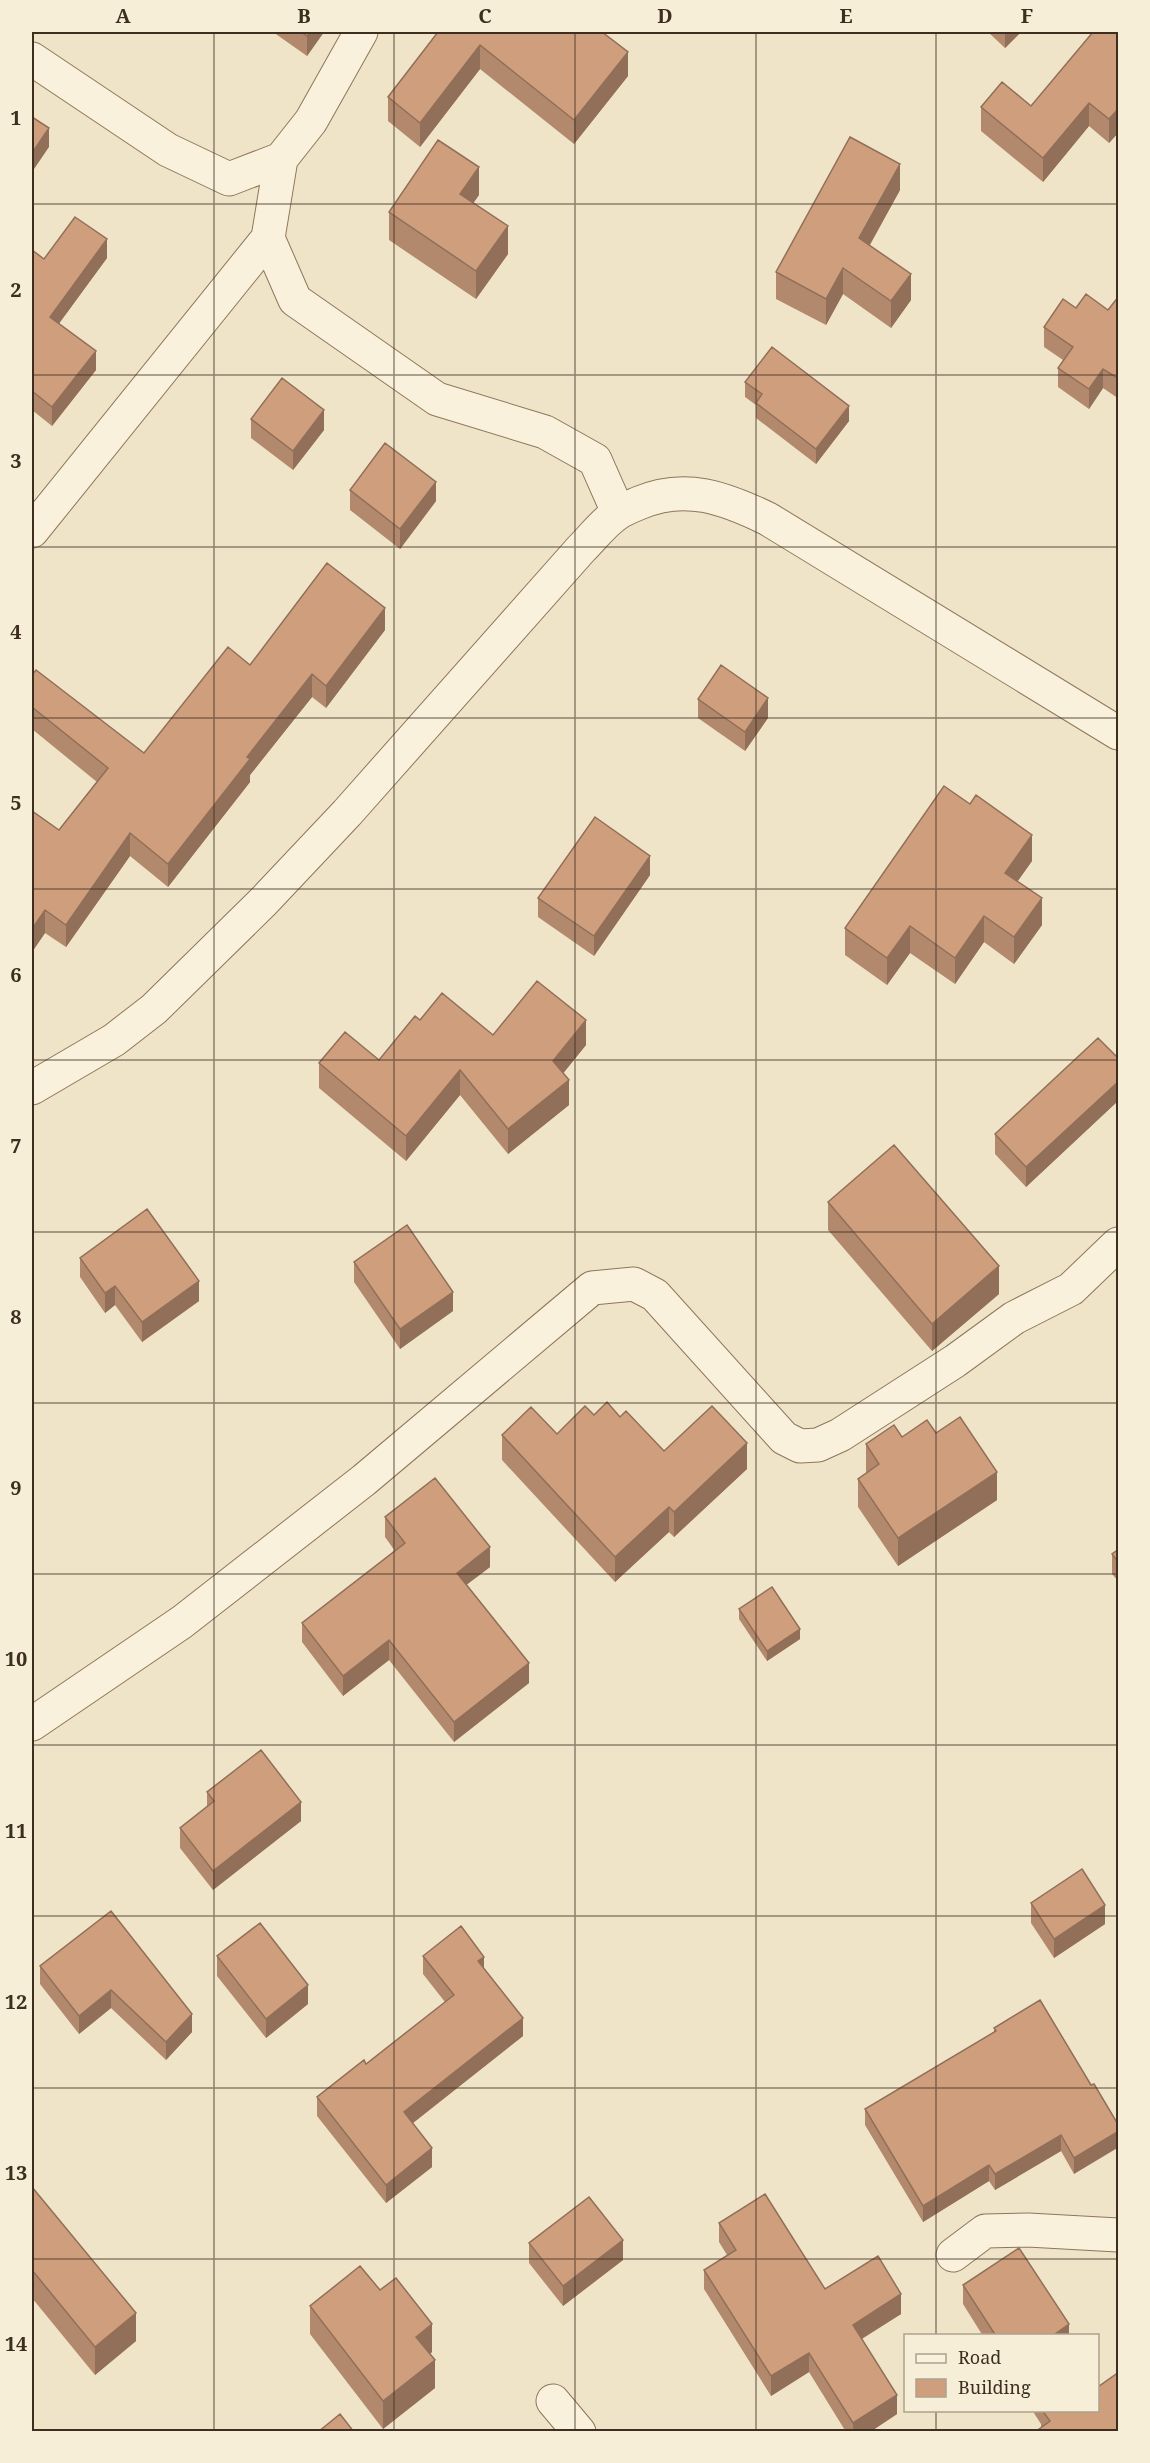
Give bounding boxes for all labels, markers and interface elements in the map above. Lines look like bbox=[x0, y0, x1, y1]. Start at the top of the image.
text: A bbox=[115, 2, 131, 29]
text: B bbox=[297, 2, 311, 29]
text: C bbox=[478, 2, 492, 29]
text: D bbox=[657, 2, 673, 29]
text: E bbox=[839, 2, 853, 29]
text: F bbox=[1021, 2, 1033, 29]
text: 1 bbox=[10, 104, 22, 131]
text: 2 bbox=[10, 276, 22, 303]
text: 3 bbox=[10, 447, 22, 474]
text: 4 bbox=[10, 618, 22, 645]
text: 5 bbox=[10, 789, 22, 816]
text: 6 bbox=[10, 961, 22, 988]
text: 7 bbox=[10, 1132, 22, 1159]
text: 8 bbox=[10, 1303, 22, 1330]
text: 9 bbox=[10, 1474, 22, 1501]
text: 10 bbox=[5, 1645, 27, 1672]
text: 11 bbox=[5, 1817, 27, 1844]
text: 12 bbox=[5, 1988, 27, 2015]
text: 13 bbox=[5, 2159, 27, 2186]
text: 14 bbox=[5, 2330, 27, 2357]
legend bbox=[904, 2334, 1099, 2412]
text: Road bbox=[958, 2345, 1001, 2369]
text: Building bbox=[958, 2375, 1031, 2399]

